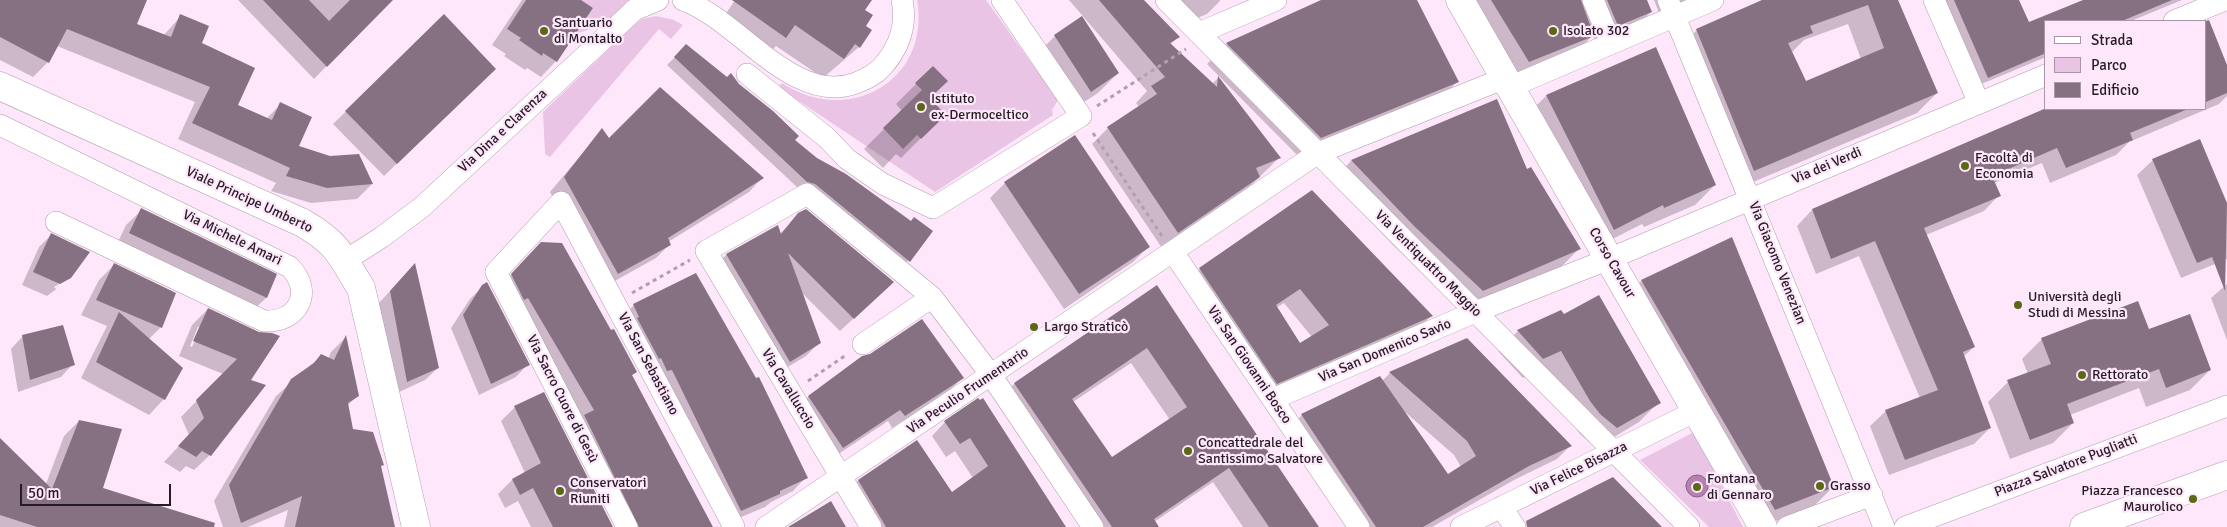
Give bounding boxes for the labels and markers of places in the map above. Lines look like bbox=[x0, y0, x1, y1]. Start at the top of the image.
place label: Santuario di Montalto bbox=[554, 15, 622, 48]
place label: Isolato 302 bbox=[1563, 23, 1629, 39]
marker: Santuario di Montalto bbox=[538, 25, 550, 37]
marker: Isolato 302 bbox=[1547, 25, 1559, 37]
place label: Istituto ex-Dermoceltico bbox=[931, 91, 1029, 124]
marker: Istituto ex-Dermoceltico bbox=[915, 101, 927, 113]
place label: Facoltà di Economia bbox=[1975, 150, 2034, 182]
marker: Facoltà di Economia bbox=[1959, 160, 1971, 172]
place label: Università degli Studi di Messina bbox=[2028, 289, 2126, 322]
marker: Università degli Studi di Messina bbox=[2012, 299, 2024, 311]
place label: Largo Straticò bbox=[1044, 319, 1128, 335]
marker: Largo Straticò bbox=[1028, 321, 1040, 333]
place label: Rettorato bbox=[2092, 367, 2148, 383]
marker: Rettorato bbox=[2076, 369, 2088, 381]
place label: Concattedrale del Santissimo Salvatore bbox=[1198, 435, 1323, 468]
marker: Concattedrale del Santissimo Salvatore bbox=[1182, 445, 1194, 457]
place label: Fontana di Gennaro bbox=[1707, 471, 1772, 504]
place label: Conservatori Riuniti bbox=[570, 475, 646, 508]
place label: Grasso bbox=[1830, 478, 1871, 494]
marker: Grasso bbox=[1814, 480, 1826, 492]
marker: Fontana di Gennaro bbox=[1691, 481, 1703, 493]
place label: Piazza Francesco Maurolico bbox=[2081, 483, 2183, 516]
marker: Conservatori Riuniti bbox=[554, 485, 566, 497]
marker: Piazza Francesco Maurolico bbox=[2187, 493, 2199, 505]

